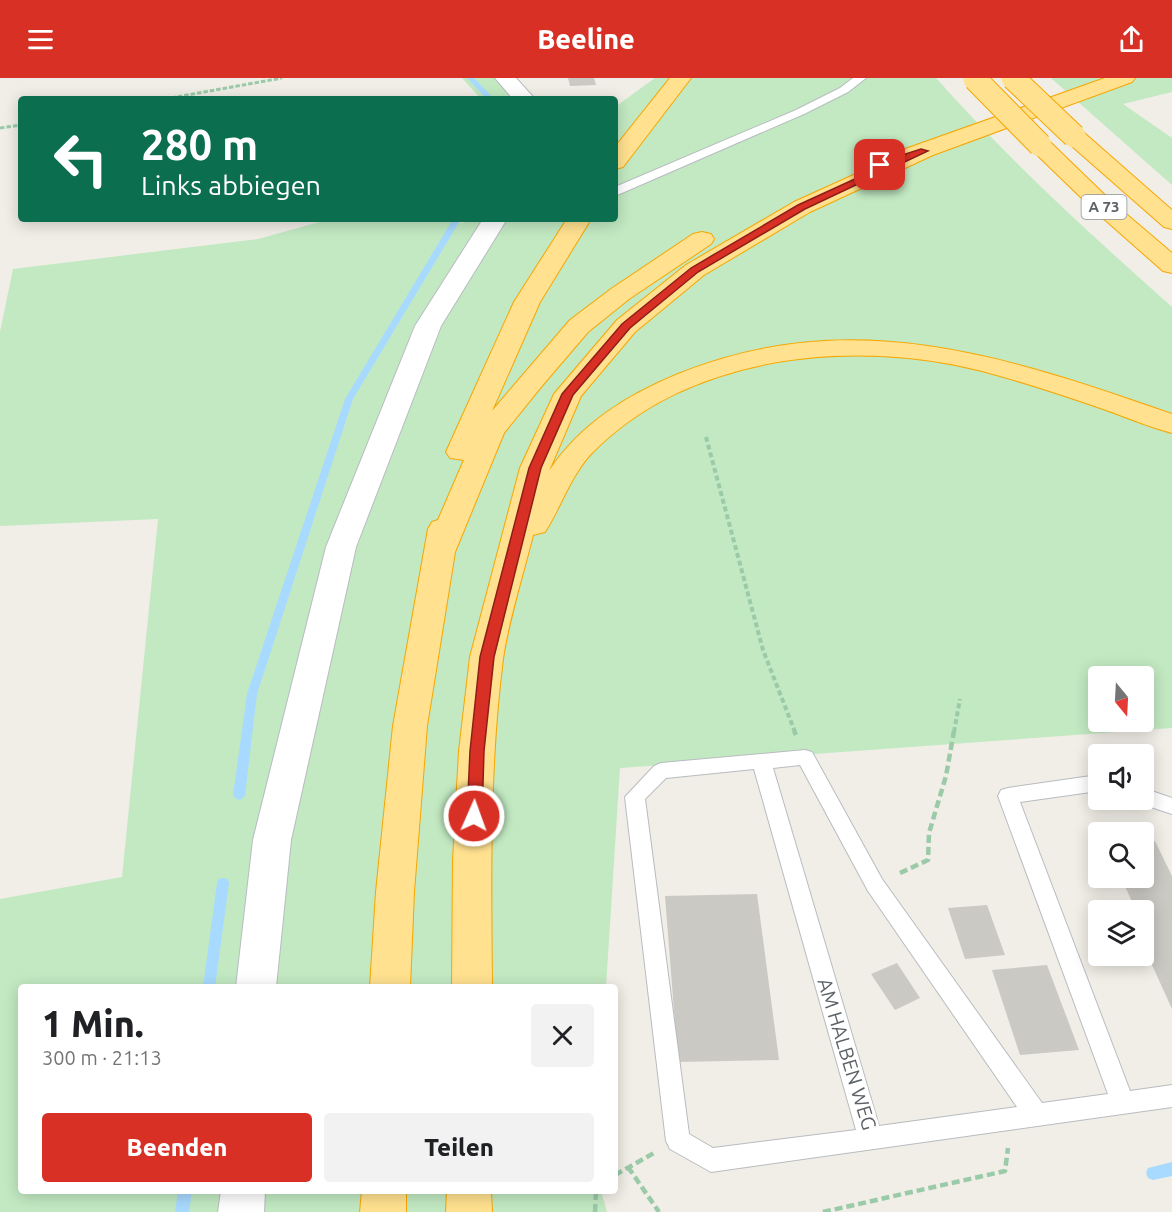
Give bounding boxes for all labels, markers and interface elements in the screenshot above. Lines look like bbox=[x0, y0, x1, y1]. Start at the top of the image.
icon: menu bbox=[24, 23, 57, 56]
icon: share bbox=[1115, 23, 1148, 56]
text: Beeline bbox=[537, 24, 635, 54]
icon: left bbox=[42, 120, 120, 198]
text: 280 m bbox=[141, 121, 258, 168]
pin bbox=[854, 139, 905, 190]
icon: arrive bbox=[863, 148, 896, 181]
text: Links abbiegen bbox=[141, 170, 321, 200]
road number: A 73 bbox=[1082, 195, 1126, 219]
north arrow bbox=[1088, 666, 1154, 732]
map controls bbox=[1088, 666, 1154, 966]
button: sound bbox=[1088, 744, 1154, 810]
position arrow bbox=[442, 784, 506, 848]
button: search bbox=[1088, 822, 1154, 888]
button: layers bbox=[1088, 900, 1154, 966]
street label: AM HALBEN WEG bbox=[813, 975, 882, 1133]
text: 1 Min. bbox=[42, 1003, 144, 1044]
button: close bbox=[531, 1004, 594, 1067]
text: 300 m · 21:13 bbox=[42, 1046, 162, 1069]
button: Beenden bbox=[42, 1113, 312, 1182]
button: Teilen bbox=[324, 1113, 594, 1182]

